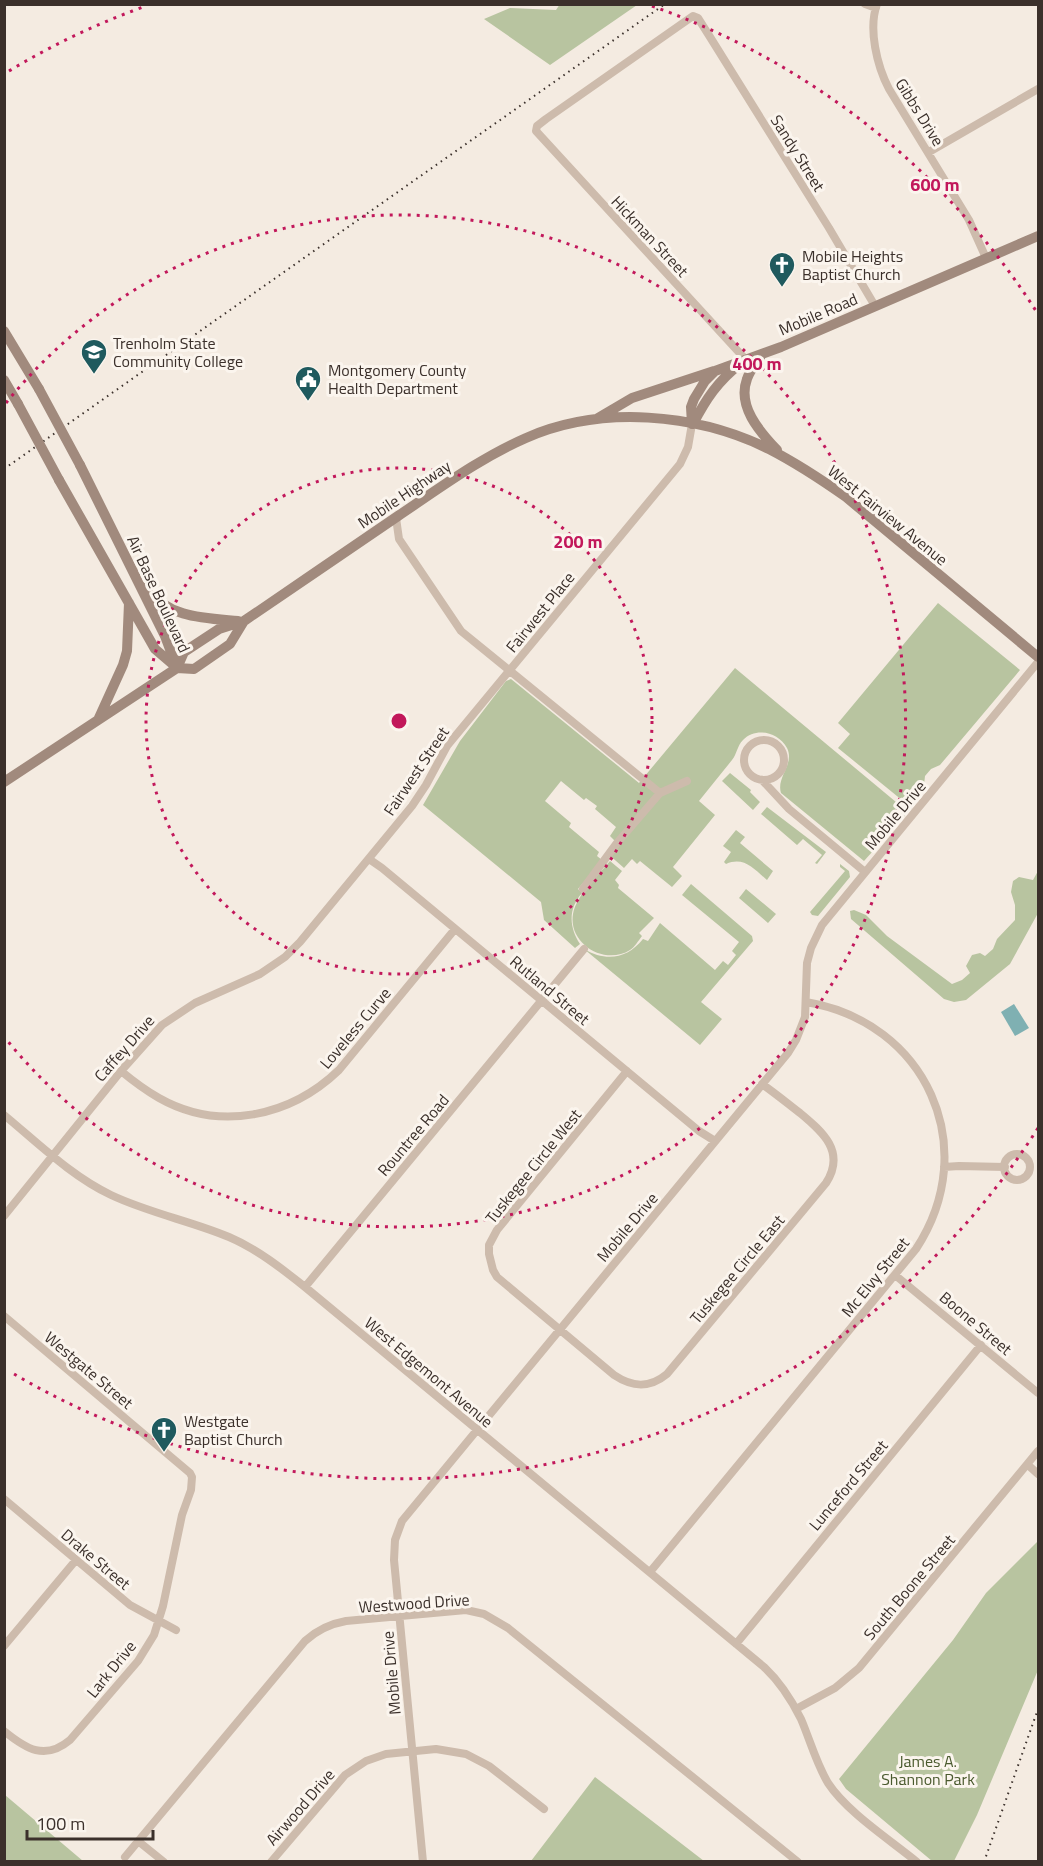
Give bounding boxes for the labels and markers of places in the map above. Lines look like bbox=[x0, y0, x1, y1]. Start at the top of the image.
place label: Mobile Heights Baptist Church bbox=[802, 244, 903, 286]
church icon: Mobile Heights Baptist Church bbox=[767, 250, 797, 288]
place label: Trenholm State Community College bbox=[113, 331, 243, 373]
school or university icon: Trenholm State Community College bbox=[79, 337, 109, 375]
place label: Montgomery County Health Department bbox=[328, 358, 467, 400]
public building icon: Montgomery County Health Department bbox=[293, 364, 323, 402]
centre of rings bbox=[389, 711, 409, 731]
place label: Westgate Baptist Church bbox=[184, 1409, 283, 1451]
church icon: Westgate Baptist Church bbox=[149, 1415, 179, 1453]

